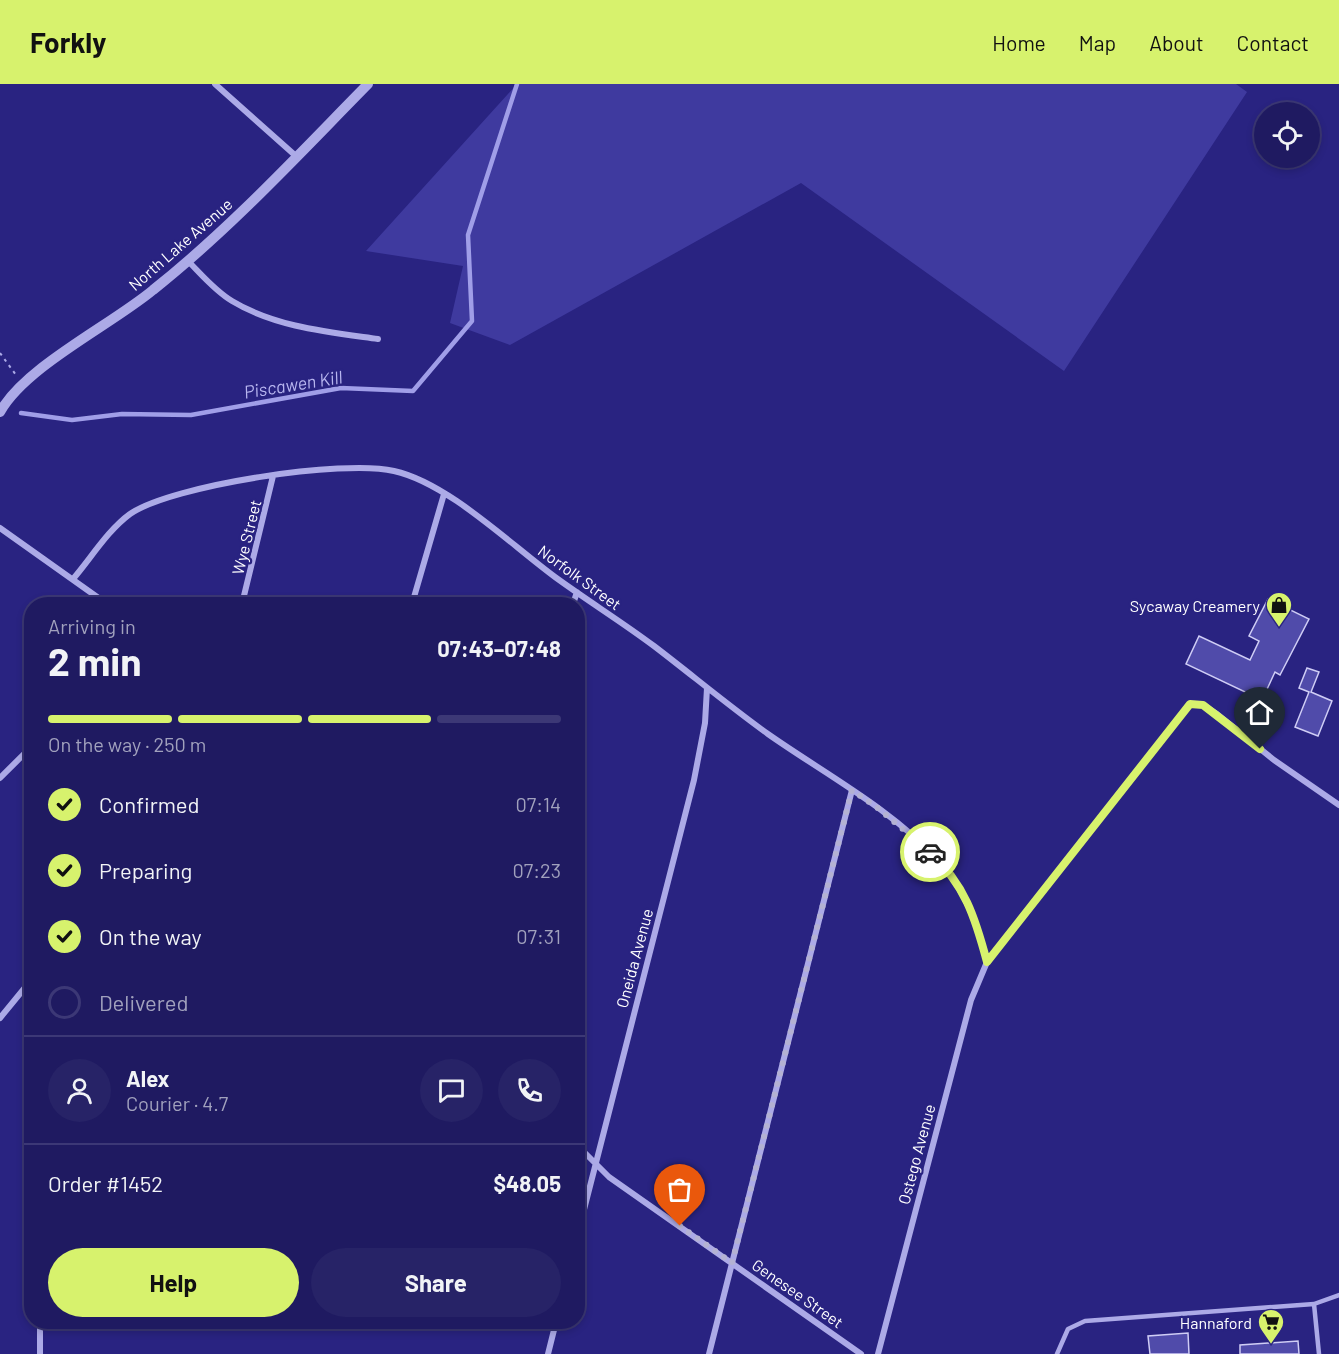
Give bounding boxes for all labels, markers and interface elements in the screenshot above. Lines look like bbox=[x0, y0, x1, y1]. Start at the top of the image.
text: Forkly bbox=[30, 25, 106, 59]
text: Home bbox=[992, 30, 1046, 55]
text: Map bbox=[1079, 30, 1116, 55]
text: About bbox=[1149, 30, 1204, 55]
text: Contact bbox=[1237, 30, 1309, 55]
map controls bbox=[1254, 102, 1320, 168]
button: locate bbox=[1254, 102, 1320, 168]
street label: North Lake Avenue bbox=[124, 194, 236, 294]
water label: Piscawen Kill bbox=[242, 365, 344, 403]
street label: Wye Street bbox=[228, 498, 264, 576]
street label: Norfolk Street bbox=[535, 541, 625, 613]
shop icon: Sycaway Creamery bbox=[1264, 590, 1294, 628]
place label: Sycaway Creamery bbox=[1130, 596, 1261, 615]
text: Arriving in bbox=[48, 614, 136, 638]
text: 07:43–07:48 bbox=[437, 635, 561, 661]
text: 2 min bbox=[48, 637, 141, 684]
pin bbox=[1234, 687, 1285, 749]
icon: home bbox=[1243, 696, 1276, 729]
text: On the way · 250 m bbox=[48, 732, 206, 756]
icon: check bbox=[48, 788, 81, 821]
text: Confirmed bbox=[99, 791, 199, 817]
text: 07:14 bbox=[515, 792, 561, 816]
courier bbox=[900, 822, 960, 882]
icon: car bbox=[914, 836, 947, 869]
icon: check bbox=[48, 854, 81, 887]
text: Preparing bbox=[99, 857, 192, 883]
text: 07:23 bbox=[513, 858, 561, 882]
street label: Oneida Avenue bbox=[612, 906, 656, 1010]
icon: check bbox=[48, 920, 81, 953]
text: On the way bbox=[99, 923, 202, 949]
text: 07:31 bbox=[516, 924, 561, 948]
text: Delivered bbox=[99, 989, 188, 1015]
button: person bbox=[48, 1059, 111, 1122]
button: chat bbox=[420, 1059, 483, 1122]
button: phone bbox=[498, 1059, 561, 1122]
text: Alex bbox=[126, 1065, 169, 1091]
text: Courier · 4.7 bbox=[126, 1091, 228, 1115]
street label: Ostego Avenue bbox=[893, 1102, 939, 1206]
pin bbox=[654, 1164, 705, 1226]
text: Order #1452 bbox=[48, 1170, 163, 1196]
text: $48.05 bbox=[493, 1170, 561, 1196]
icon: bag bbox=[663, 1173, 696, 1206]
button: Help bbox=[48, 1248, 299, 1317]
button: Share bbox=[311, 1248, 561, 1317]
street label: Genesee Street bbox=[749, 1255, 847, 1331]
supermarket icon: Hannaford bbox=[1256, 1307, 1286, 1345]
place label: Hannaford bbox=[1180, 1313, 1252, 1332]

